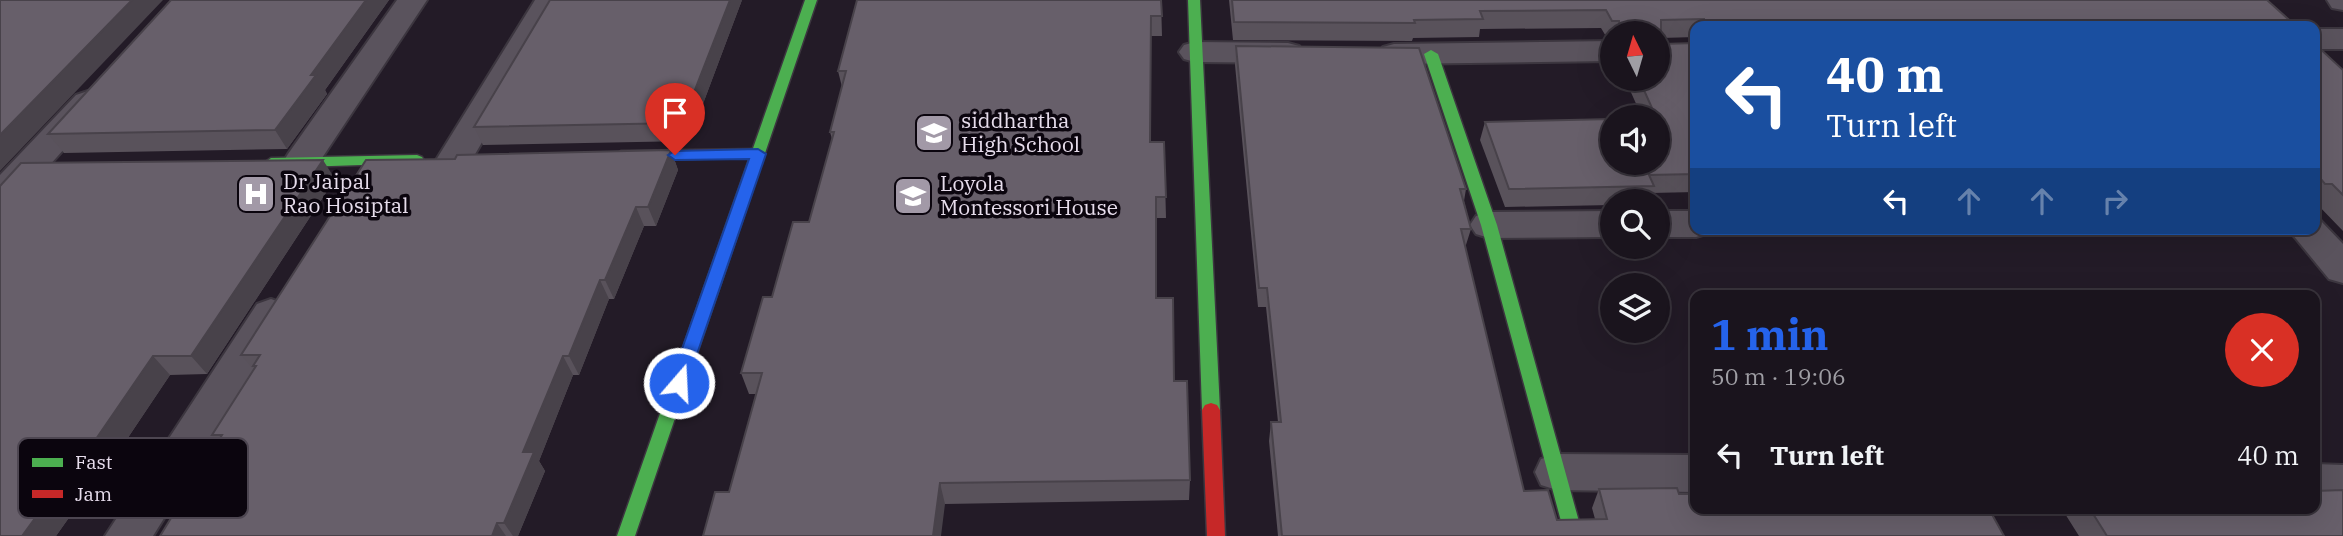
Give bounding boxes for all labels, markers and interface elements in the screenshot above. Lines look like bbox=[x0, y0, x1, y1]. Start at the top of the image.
north arrow bbox=[1600, 21, 1670, 91]
map controls bbox=[1600, 21, 1670, 343]
text: 40 m bbox=[1826, 42, 1944, 105]
icon: left bbox=[1711, 49, 1802, 140]
pin bbox=[645, 83, 705, 155]
icon: arrive bbox=[656, 94, 694, 132]
text: Turn left bbox=[1826, 104, 1957, 146]
button: sound bbox=[1600, 105, 1670, 175]
place label: siddhartha High School bbox=[961, 106, 1080, 158]
school or university icon: siddhartha High School bbox=[913, 112, 955, 154]
place label: Dr Jaipal Rao Hosiptal bbox=[283, 167, 409, 219]
place label: Loyola Montessori House bbox=[940, 169, 1118, 221]
hospital icon: Dr Jaipal Rao Hosiptal bbox=[235, 173, 277, 215]
school or university icon: Loyola Montessori House bbox=[892, 175, 934, 217]
icon: left bbox=[1877, 182, 1915, 220]
icon: ahead bbox=[1950, 182, 1988, 220]
icon: ahead bbox=[2023, 182, 2061, 220]
icon: right bbox=[2096, 182, 2134, 220]
button: search bbox=[1600, 189, 1670, 259]
button: layers bbox=[1600, 273, 1670, 343]
text: 1 min bbox=[1711, 307, 1829, 362]
button: close bbox=[2225, 313, 2299, 387]
position arrow bbox=[642, 346, 716, 420]
text: 50 m · 19:06 bbox=[1711, 361, 1846, 391]
icon: left bbox=[1711, 436, 1749, 474]
legend bbox=[18, 438, 248, 518]
text: Turn left bbox=[1770, 438, 1884, 472]
text: 40 m bbox=[2237, 438, 2299, 472]
text: Fast bbox=[75, 450, 113, 474]
text: Jam bbox=[75, 482, 112, 506]

